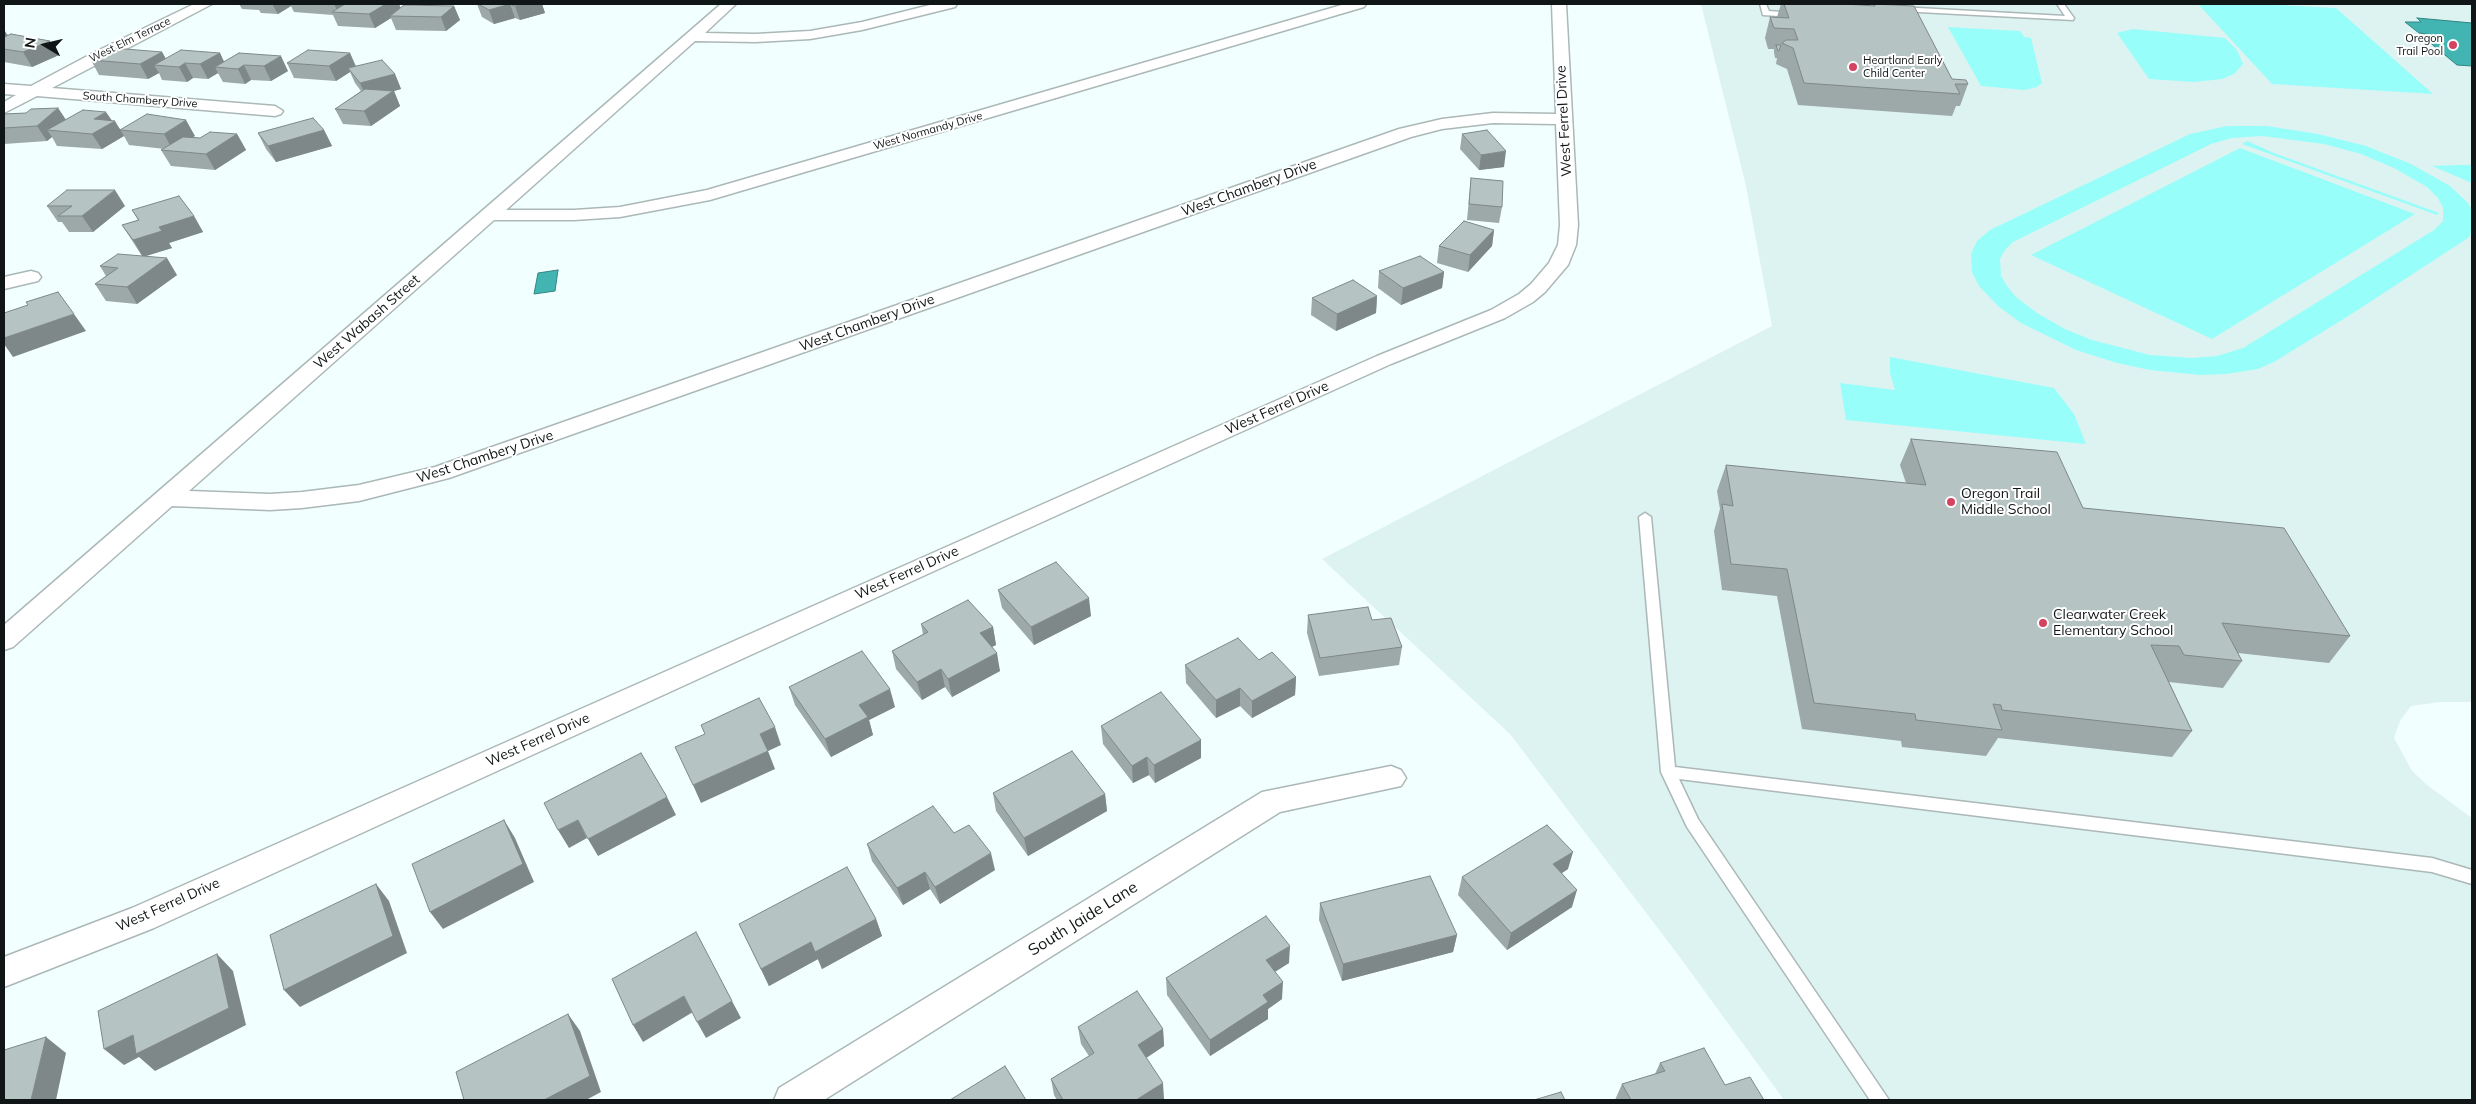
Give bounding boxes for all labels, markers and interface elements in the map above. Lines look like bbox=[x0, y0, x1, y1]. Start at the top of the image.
street label: West Elm Terrace bbox=[87, 15, 173, 65]
north arrow bbox=[20, 20, 70, 70]
place label: Oregon Trail Pool bbox=[2396, 32, 2443, 58]
text: N bbox=[20, 36, 40, 49]
marker: Oregon Trail Pool bbox=[2447, 39, 2459, 51]
place label: Heartland Early Child Center bbox=[1863, 54, 1943, 80]
marker: Heartland Early Child Center bbox=[1847, 61, 1859, 73]
street label: West Ferrel Drive bbox=[1553, 65, 1575, 177]
street label: South Chambery Drive bbox=[82, 89, 198, 111]
street label: West Normandy Drive bbox=[872, 109, 984, 153]
street label: West Chambery Drive bbox=[1179, 156, 1319, 220]
street label: West Wabash Street bbox=[310, 271, 424, 373]
street label: West Chambery Drive bbox=[797, 291, 937, 355]
street label: West Ferrel Drive bbox=[1223, 378, 1331, 438]
street label: West Chambery Drive bbox=[415, 427, 555, 487]
place label: Oregon Trail Middle School bbox=[1961, 486, 2051, 518]
marker: Oregon Trail Middle School bbox=[1945, 496, 1957, 508]
street label: West Ferrel Drive bbox=[853, 543, 961, 603]
place label: Clearwater Creek Elementary School bbox=[2053, 607, 2173, 640]
marker: Clearwater Creek Elementary School bbox=[2037, 617, 2049, 629]
street label: West Ferrel Drive bbox=[484, 710, 592, 770]
street label: West Ferrel Drive bbox=[114, 875, 222, 935]
street label: South Jaide Lane bbox=[1025, 878, 1141, 960]

